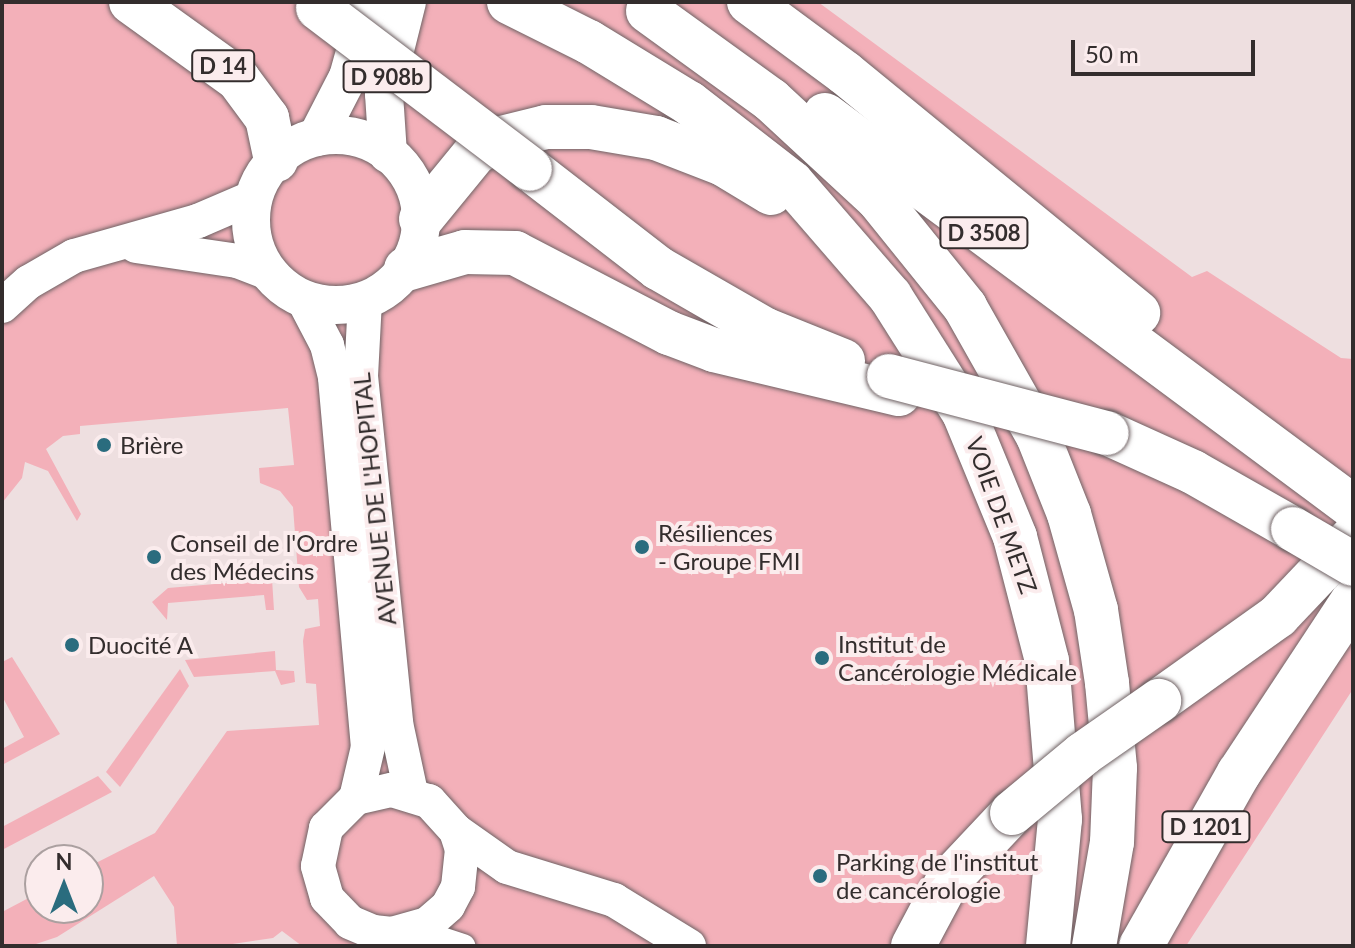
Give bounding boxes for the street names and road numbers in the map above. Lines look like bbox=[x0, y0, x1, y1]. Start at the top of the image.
road number: D 14 bbox=[191, 48, 255, 84]
road number: D 908b bbox=[341, 59, 433, 95]
road number: D 3508 bbox=[938, 215, 1030, 251]
street label: AVENUE DE L'HOPITAL bbox=[346, 371, 402, 627]
street label: VOIE DE METZ bbox=[960, 433, 1044, 597]
road number: D 1201 bbox=[1160, 809, 1252, 845]

